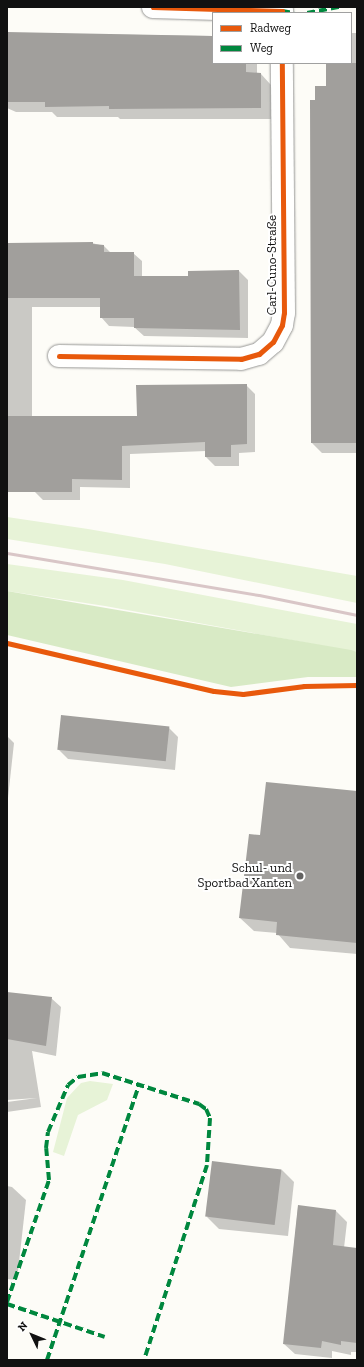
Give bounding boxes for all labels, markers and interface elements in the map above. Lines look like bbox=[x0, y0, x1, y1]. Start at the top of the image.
legend bbox=[212, 12, 352, 64]
text: Radweg bbox=[250, 21, 291, 35]
text: Weg bbox=[250, 41, 273, 55]
street label: Carl-Cuno-Straße bbox=[264, 215, 280, 315]
place label: Schul- und Sportbad Xanten bbox=[197, 861, 292, 892]
marker: Schul- und Sportbad Xanten bbox=[295, 871, 305, 881]
north arrow bbox=[12, 1315, 52, 1355]
text: N bbox=[15, 1319, 30, 1334]

